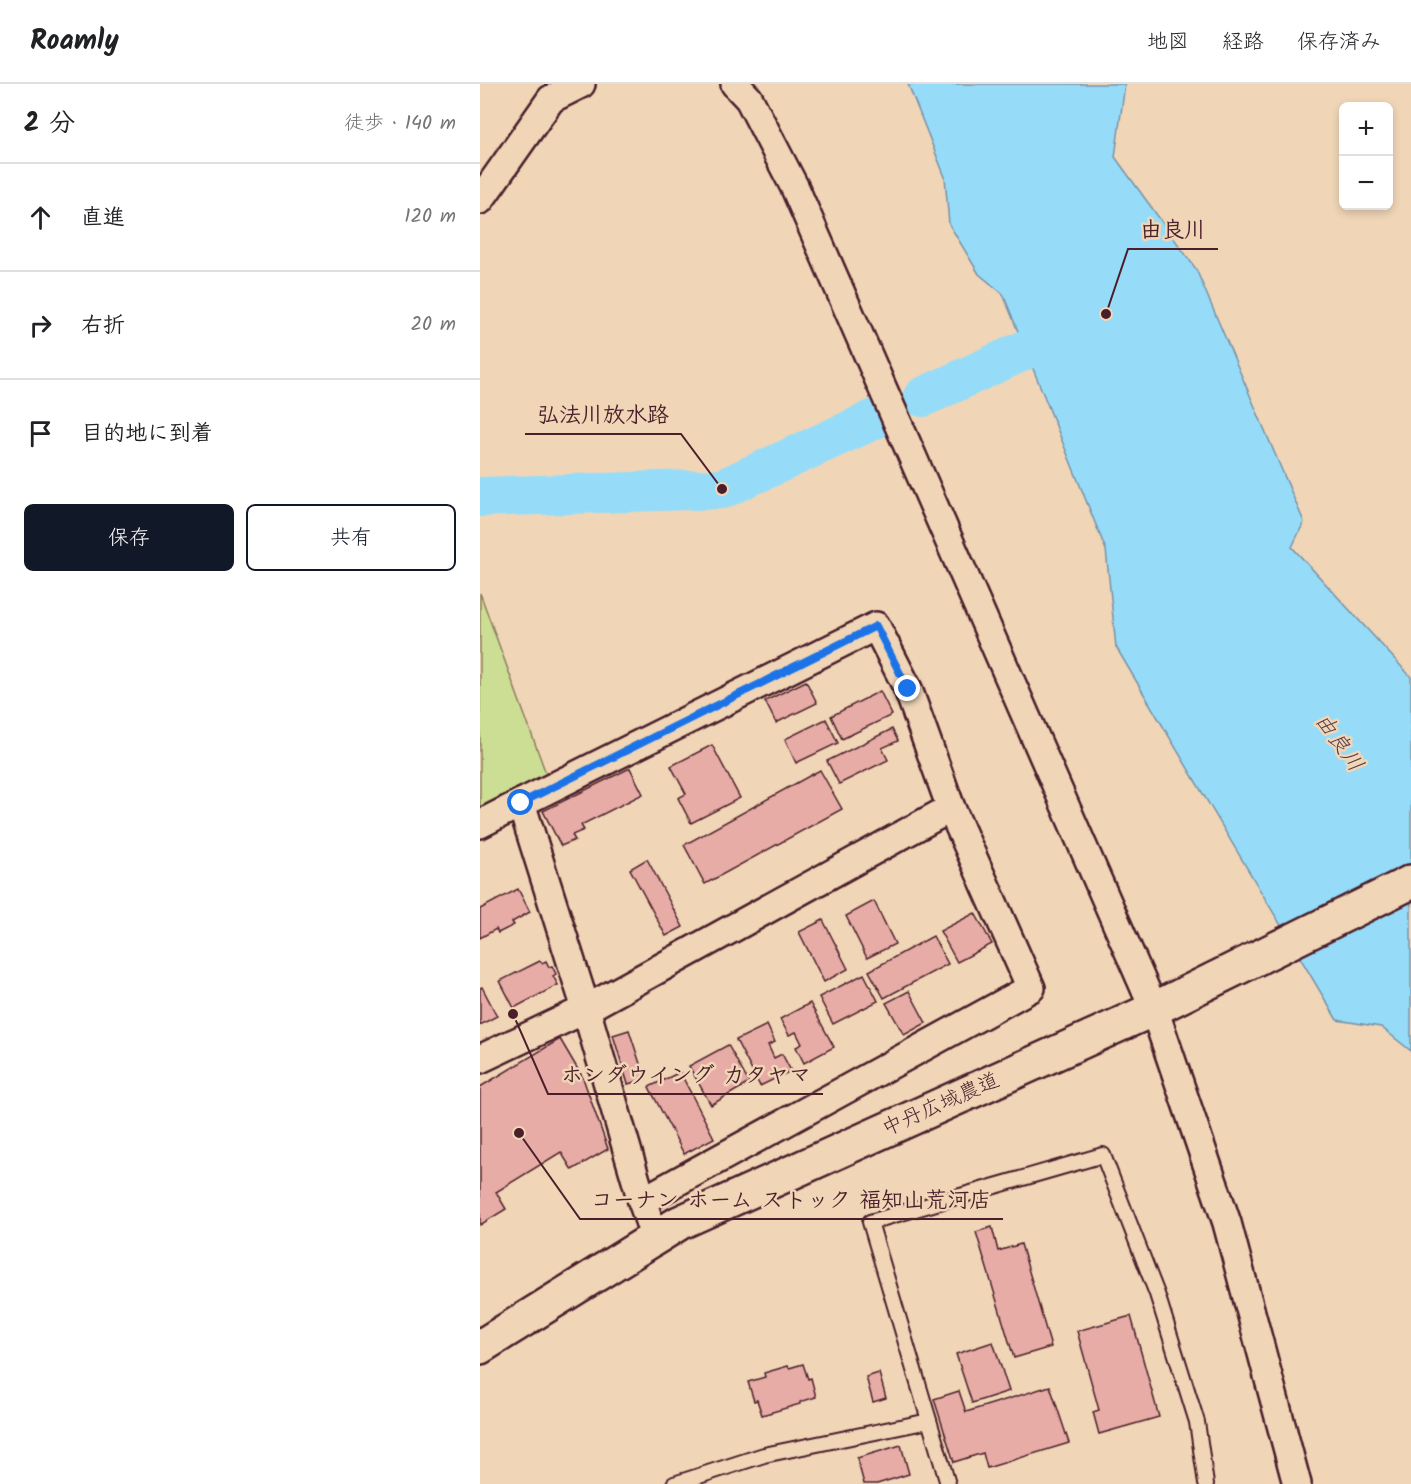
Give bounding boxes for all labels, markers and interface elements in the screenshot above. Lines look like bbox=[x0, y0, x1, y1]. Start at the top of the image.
text: Roamly bbox=[30, 19, 119, 64]
text: 地図 bbox=[1147, 26, 1189, 59]
text: 経路 bbox=[1222, 26, 1264, 59]
text: 保存済み bbox=[1297, 26, 1381, 59]
map controls bbox=[1339, 102, 1393, 210]
button: + bbox=[1339, 102, 1393, 156]
text: 2 分 bbox=[24, 103, 75, 145]
text: 徒歩 · 140 m bbox=[344, 108, 456, 140]
button: − bbox=[1339, 156, 1393, 210]
icon: ahead bbox=[24, 201, 57, 234]
text: 直進 bbox=[81, 201, 125, 236]
text: 120 m bbox=[404, 201, 456, 233]
callout: 由良川 bbox=[1128, 209, 1218, 249]
text: 由良川 bbox=[1140, 214, 1206, 249]
icon: right bbox=[24, 309, 57, 342]
text: 右折 bbox=[81, 309, 125, 344]
text: 20 m bbox=[410, 309, 456, 341]
callout: 弘法川放水路 bbox=[525, 394, 681, 434]
text: 弘法川放水路 bbox=[537, 399, 669, 434]
icon: arrive bbox=[24, 417, 57, 450]
text: 目的地に到着 bbox=[81, 417, 213, 452]
button: 保存 bbox=[24, 504, 234, 571]
button: 共有 bbox=[246, 504, 456, 571]
route end bbox=[894, 675, 920, 701]
water label: 由良川 bbox=[1304, 706, 1372, 780]
route start bbox=[507, 789, 533, 815]
callout: ホンダウイング カタヤマ bbox=[548, 1054, 823, 1094]
text: ホンダウイング カタヤマ bbox=[561, 1059, 811, 1094]
street label: 中丹広域農道 bbox=[877, 1064, 1005, 1146]
callout: コーナン ホーム ストック 福知山荒河店 bbox=[580, 1179, 1003, 1219]
text: コーナン ホーム ストック 福知山荒河店 bbox=[591, 1184, 991, 1219]

